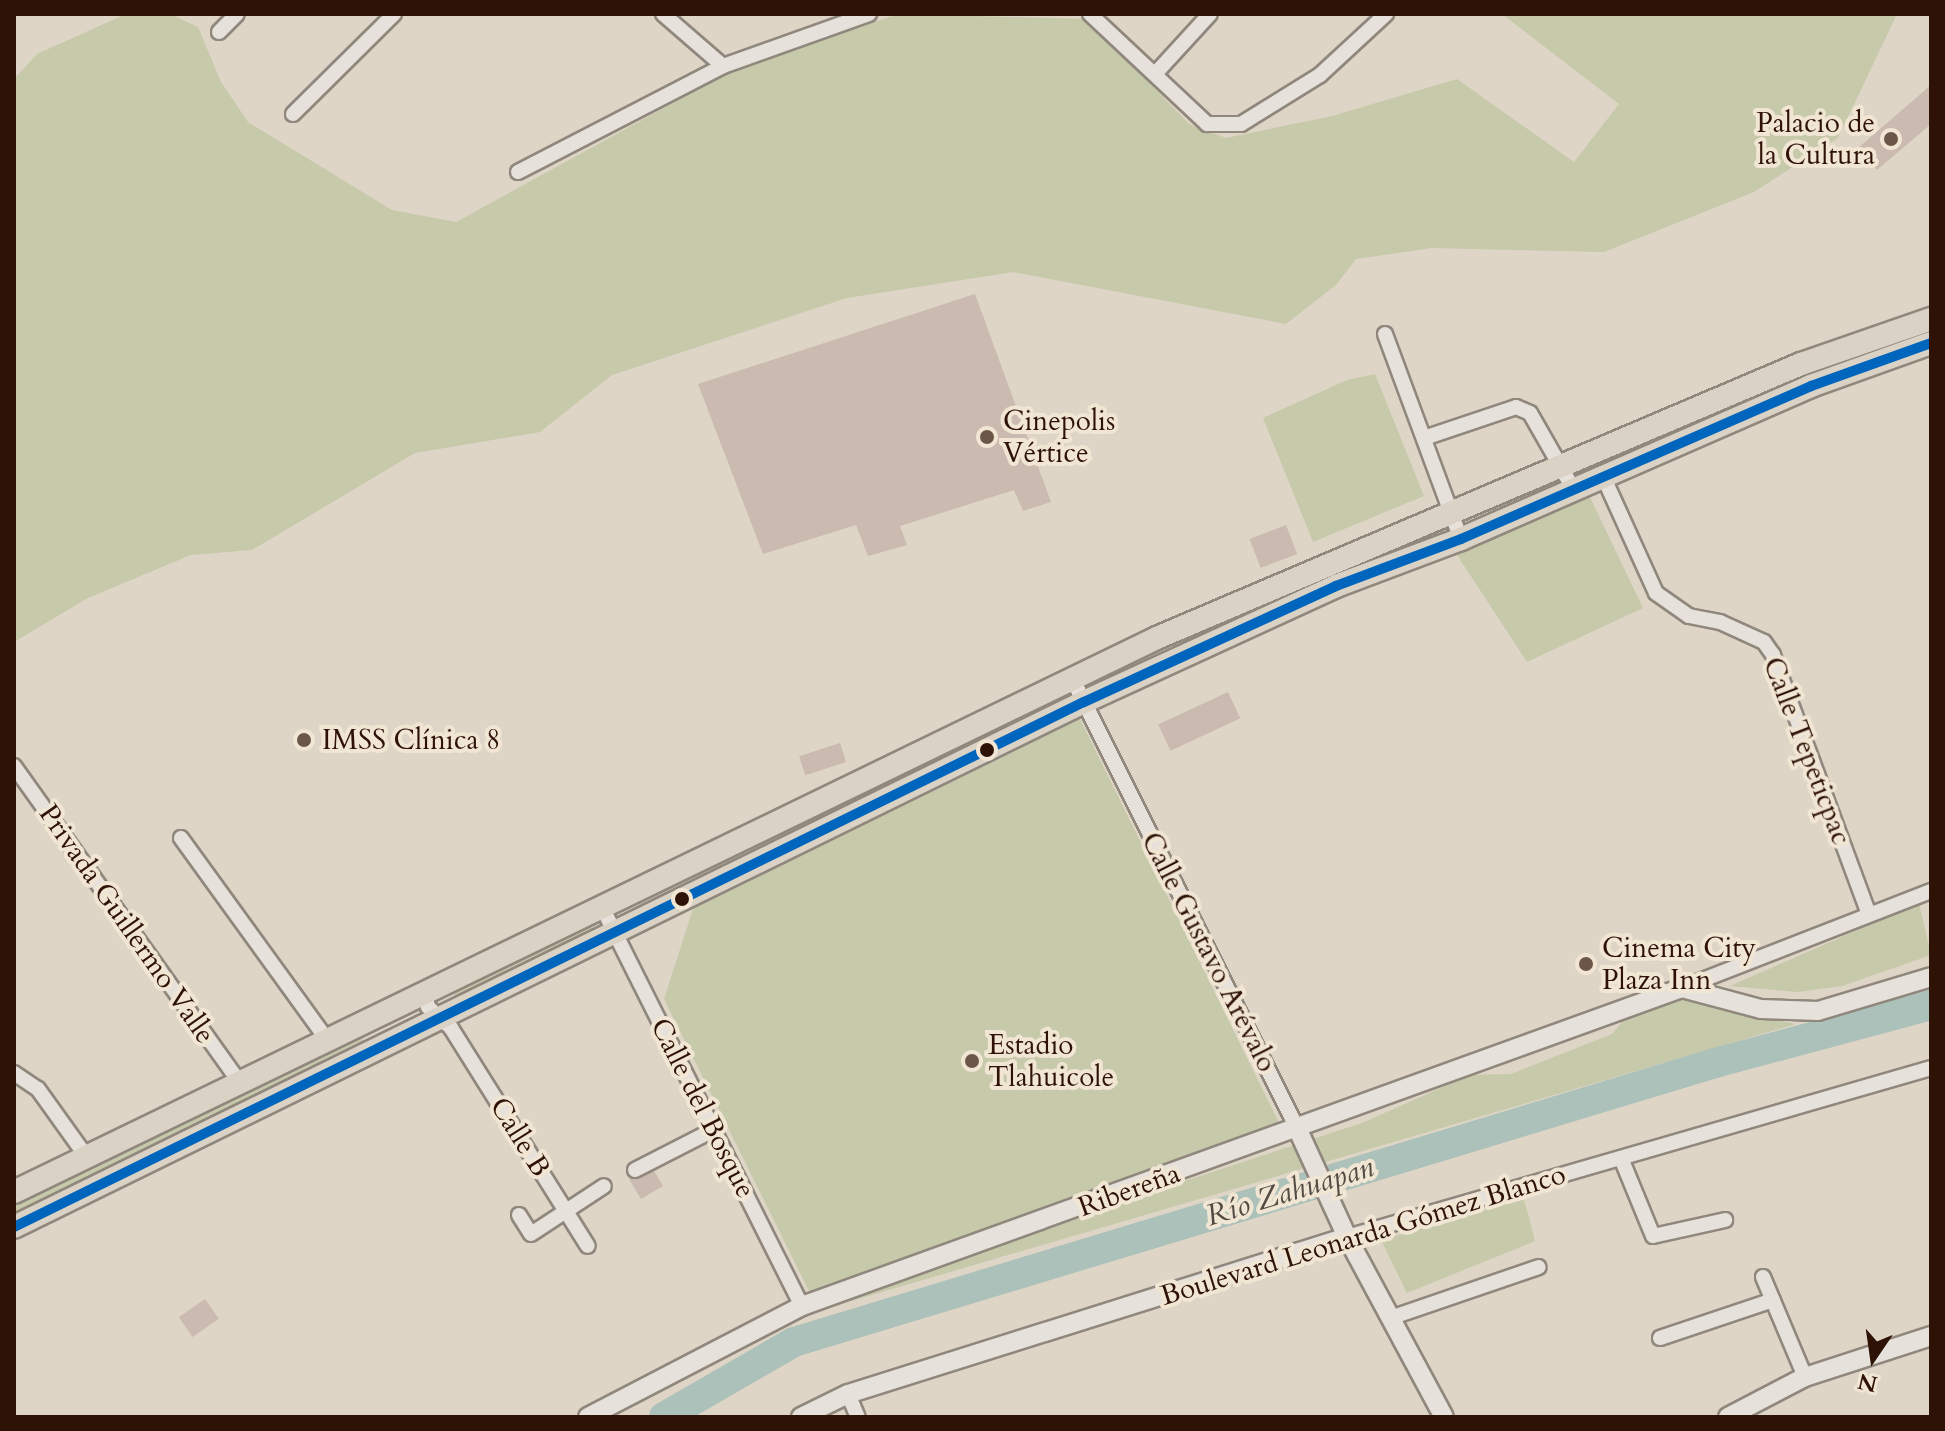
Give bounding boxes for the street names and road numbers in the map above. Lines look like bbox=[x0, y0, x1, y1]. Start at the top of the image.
street label: Calle Tepeticpac bbox=[1756, 652, 1858, 850]
street label: Privada Guillermo Valle bbox=[32, 798, 222, 1050]
street label: Calle Gustavo Arévalo bbox=[1134, 827, 1284, 1077]
street label: Calle del Bosque bbox=[643, 1013, 763, 1203]
street label: Calle B bbox=[483, 1091, 557, 1183]
street label: Ribereña bbox=[1073, 1156, 1185, 1224]
street label: Boulevard Leonarda Gómez Blanco bbox=[1156, 1157, 1570, 1313]

